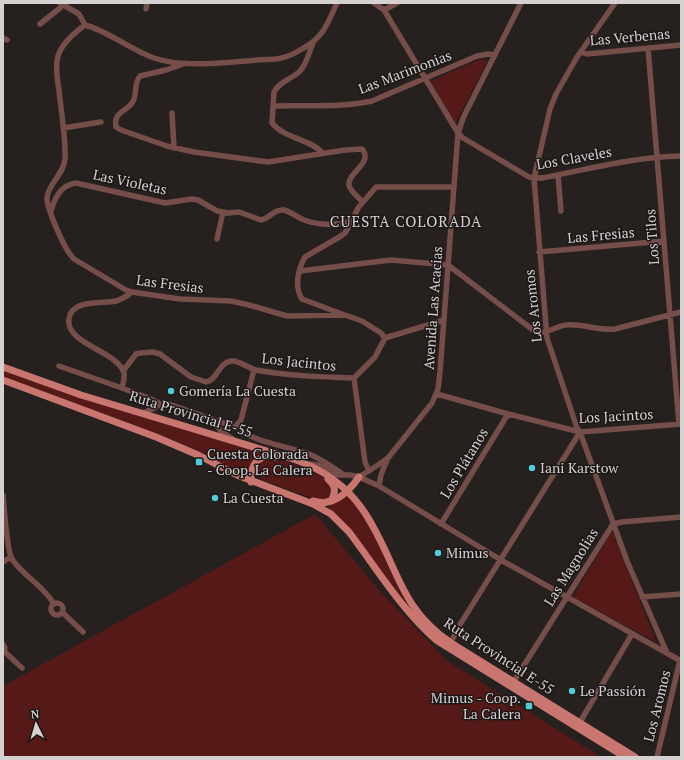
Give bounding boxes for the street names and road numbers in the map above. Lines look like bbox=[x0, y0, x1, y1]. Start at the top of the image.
street label: Las Verbenas bbox=[589, 24, 671, 49]
street label: Las Marimonias bbox=[355, 45, 454, 98]
street label: Los Claveles bbox=[535, 142, 613, 173]
street label: Las Violetas bbox=[91, 164, 169, 199]
street label: Los Tilos bbox=[640, 209, 663, 266]
street label: Las Fresias bbox=[566, 222, 635, 247]
street label: Avenida Las Acacias bbox=[419, 246, 446, 370]
street label: Los Aromos bbox=[519, 269, 546, 343]
street label: Las Fresias bbox=[135, 270, 205, 297]
street label: Los Jacintos bbox=[261, 348, 337, 375]
street label: Ruta Provincial E-55 bbox=[127, 386, 255, 441]
street label: Los Jacintos bbox=[578, 404, 654, 427]
street label: Los Plátanos bbox=[435, 424, 492, 501]
street label: Las Magnolias bbox=[539, 524, 602, 609]
street label: Ruta Provincial E-55 bbox=[440, 613, 558, 698]
street label: Los Aromos bbox=[638, 668, 675, 744]

